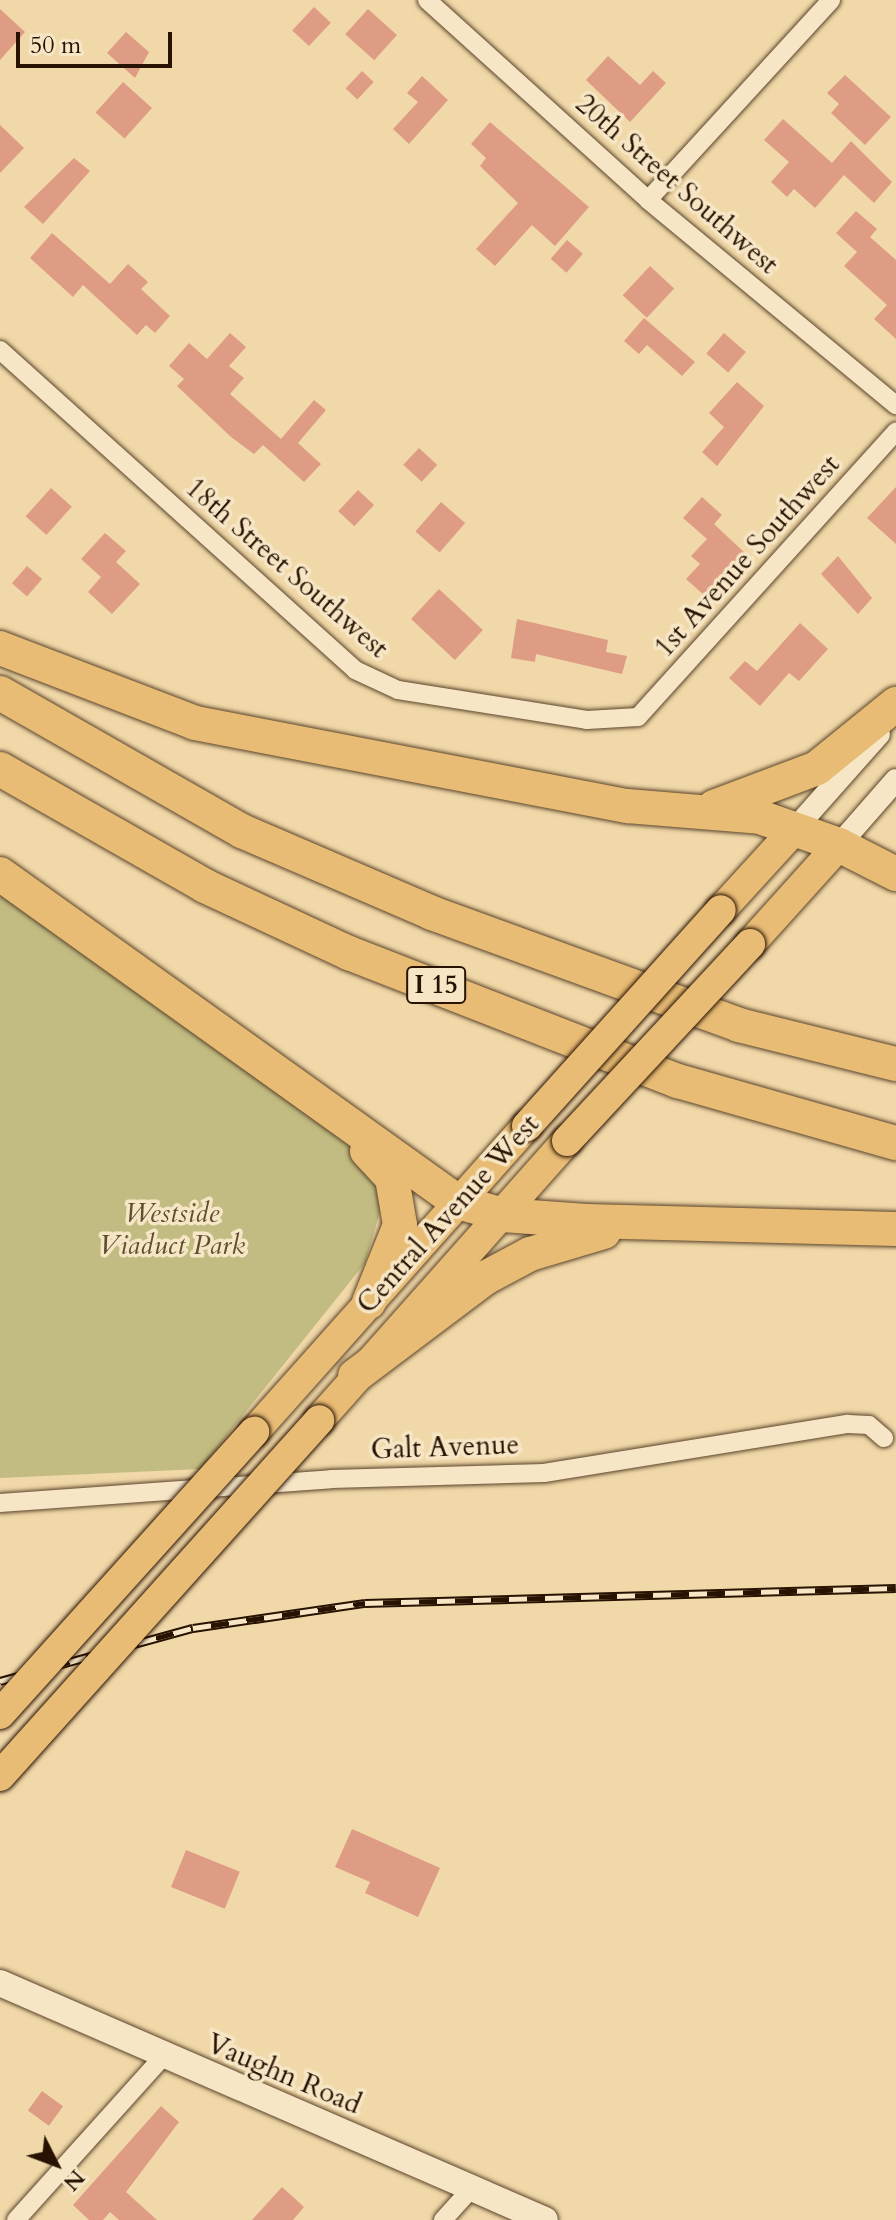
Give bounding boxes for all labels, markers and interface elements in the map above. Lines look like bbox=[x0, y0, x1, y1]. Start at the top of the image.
scale bar bbox=[20, 16, 176, 66]
text: 50 m bbox=[30, 29, 81, 62]
street label: 20th Street Southwest bbox=[569, 87, 785, 281]
street label: 1st Avenue Southwest bbox=[647, 448, 847, 664]
street label: 18th Street Southwest bbox=[179, 471, 395, 665]
road number: I 15 bbox=[406, 963, 466, 1007]
street label: Central Avenue West bbox=[350, 1108, 546, 1320]
park label: Westside Viaduct Park bbox=[99, 1196, 245, 1262]
street label: Galt Avenue bbox=[370, 1428, 520, 1466]
street label: Vaughn Road bbox=[202, 2026, 366, 2122]
north arrow bbox=[16, 2124, 96, 2204]
text: N bbox=[56, 2163, 91, 2197]

